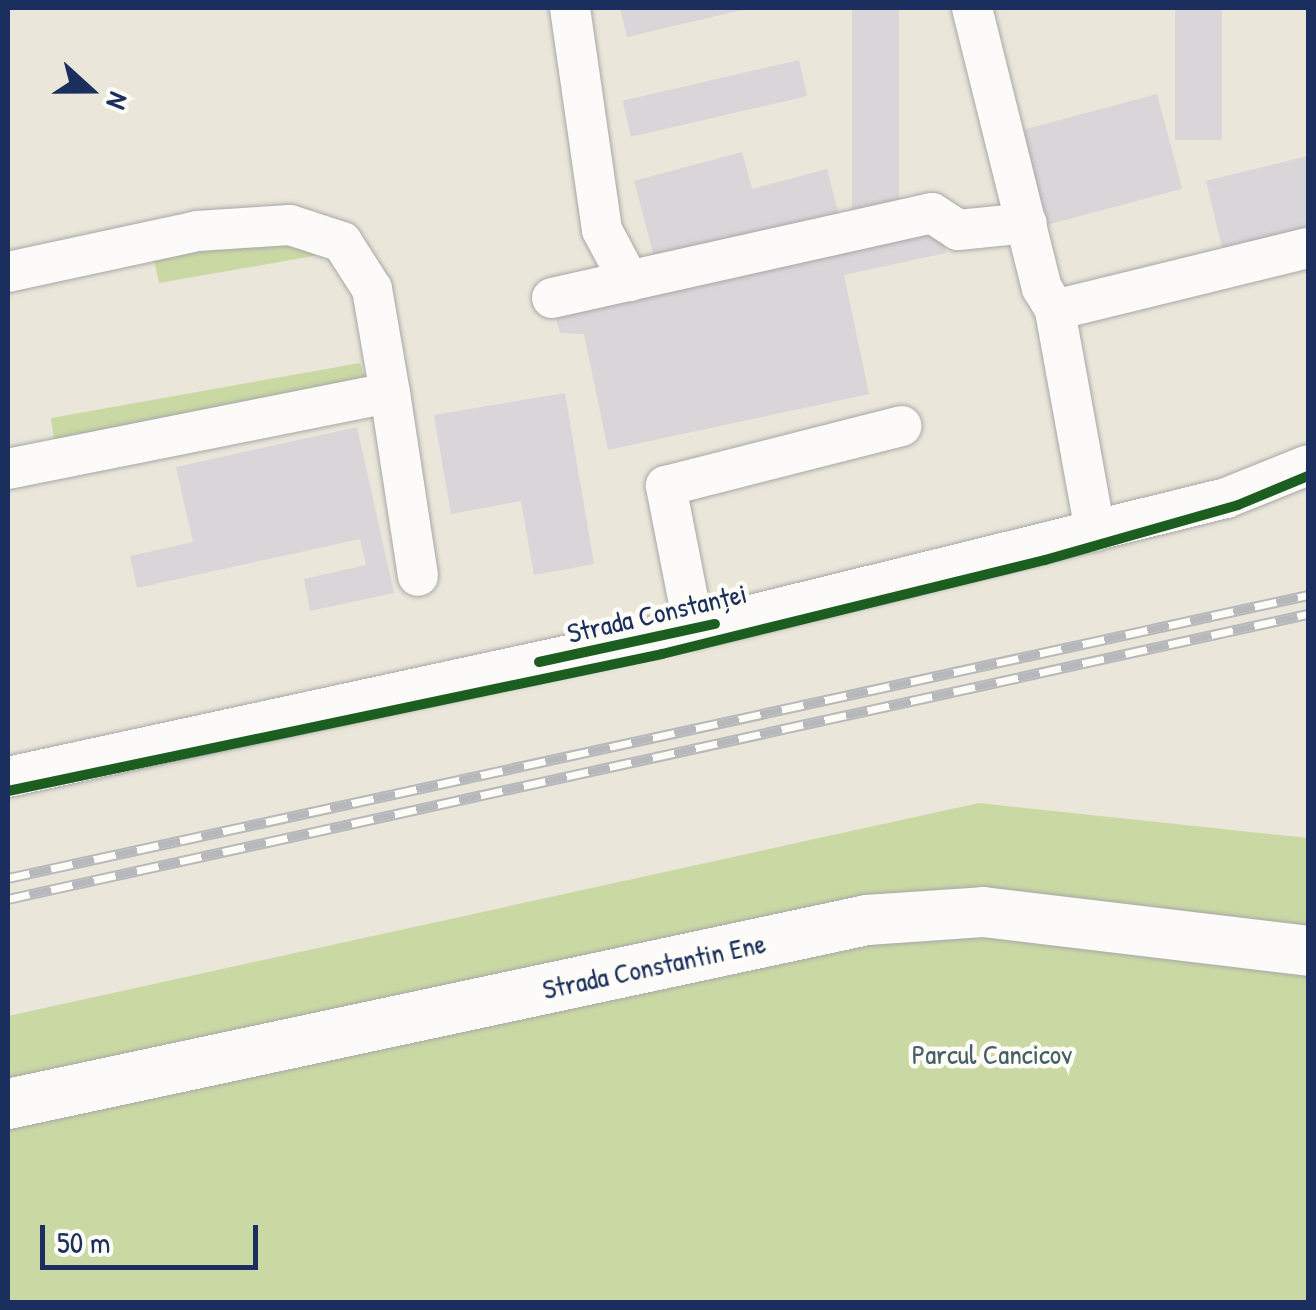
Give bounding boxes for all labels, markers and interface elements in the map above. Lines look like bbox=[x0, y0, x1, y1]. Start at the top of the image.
north arrow bbox=[40, 40, 140, 140]
text: N bbox=[98, 87, 138, 115]
street label: Strada Constanței bbox=[564, 576, 750, 650]
street label: Strada Constantin Ene bbox=[539, 926, 769, 1006]
park label: Parcul Cancicov bbox=[912, 1037, 1072, 1071]
scale bar bbox=[45, 1205, 262, 1267]
text: 50 m bbox=[57, 1222, 110, 1262]

